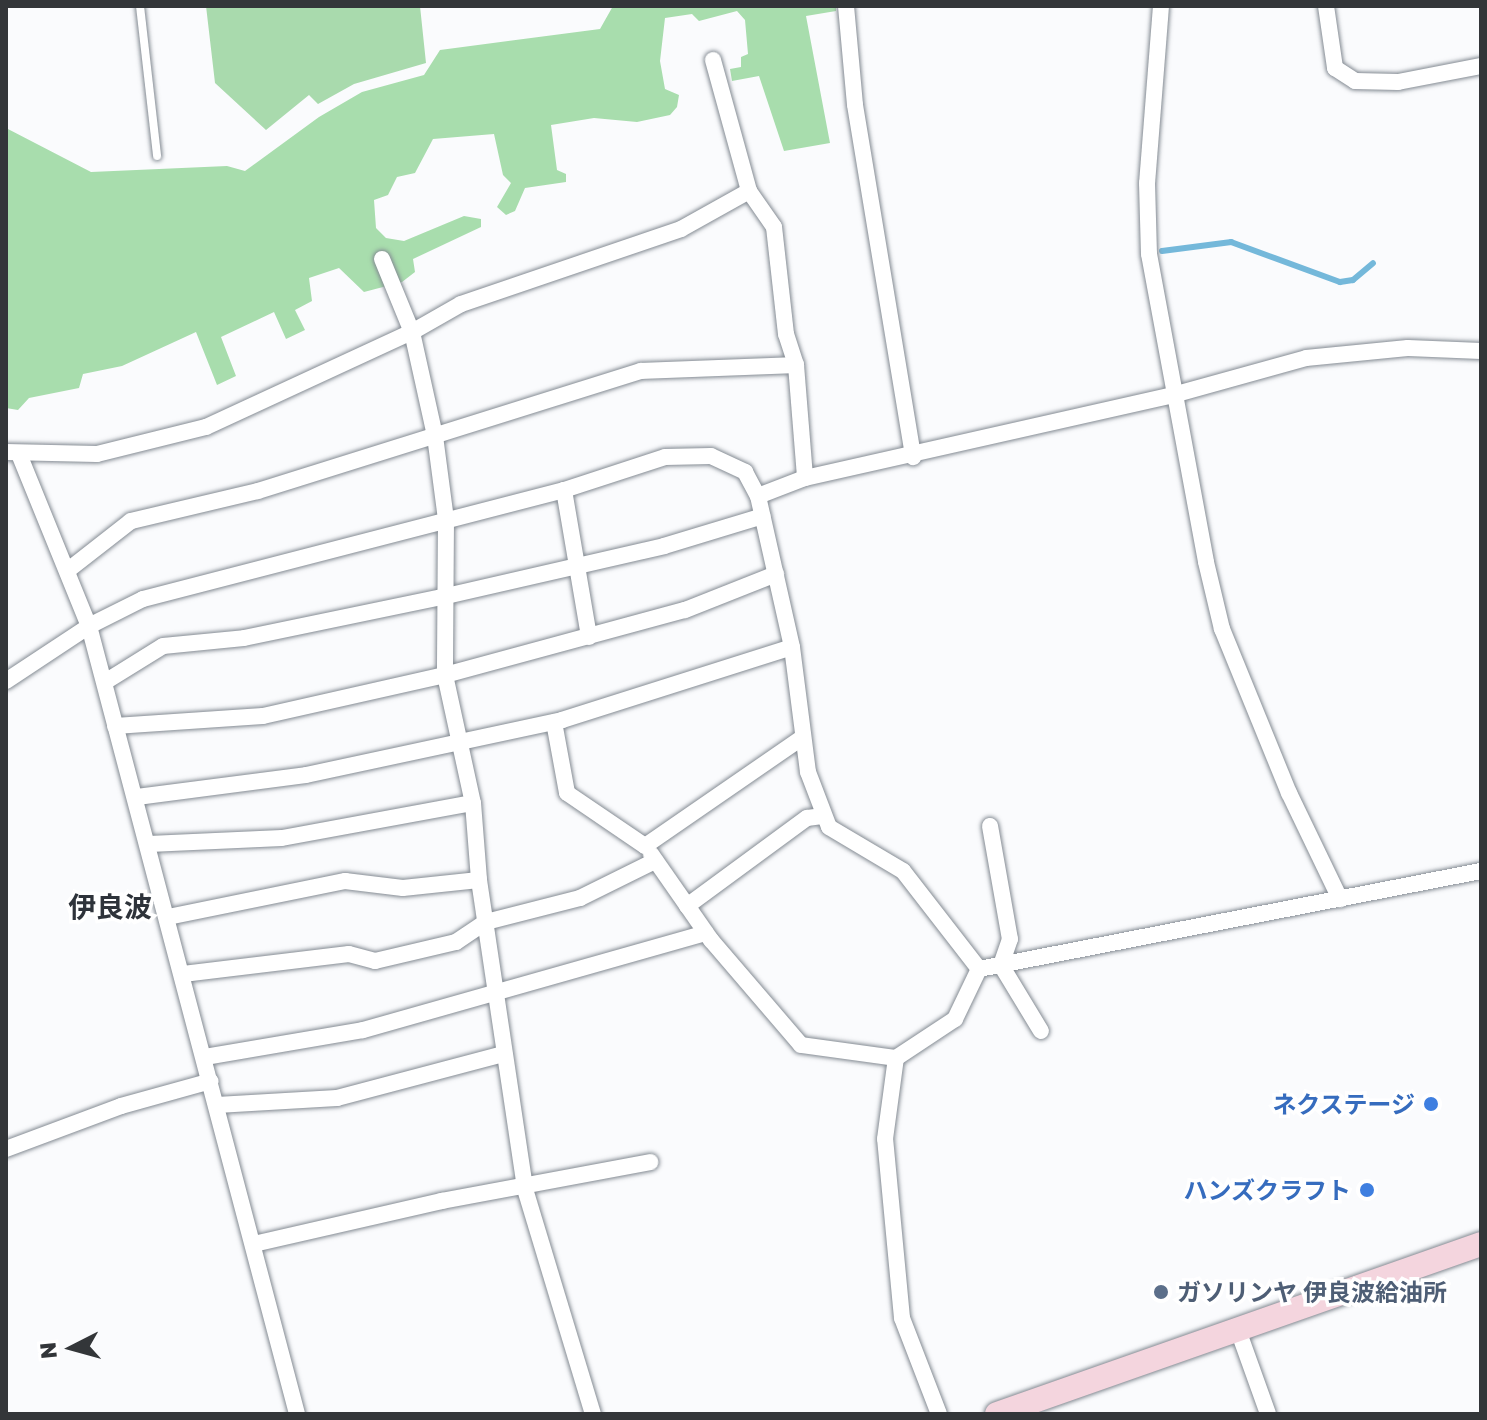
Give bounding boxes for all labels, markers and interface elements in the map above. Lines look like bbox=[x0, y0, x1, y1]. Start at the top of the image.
district label: 伊良波 bbox=[68, 890, 152, 924]
place label: ネクステージ bbox=[1271, 1090, 1415, 1118]
marker: ネクステージ bbox=[1422, 1095, 1440, 1113]
place label: ハンズクラフト bbox=[1183, 1176, 1351, 1204]
marker: ハンズクラフト bbox=[1358, 1181, 1376, 1199]
place label: ガソリンヤ 伊良波給油所 bbox=[1177, 1278, 1447, 1306]
marker: ガソリンヤ 伊良波給油所 bbox=[1152, 1283, 1170, 1301]
north arrow bbox=[32, 1308, 112, 1388]
text: N bbox=[33, 1341, 62, 1360]

